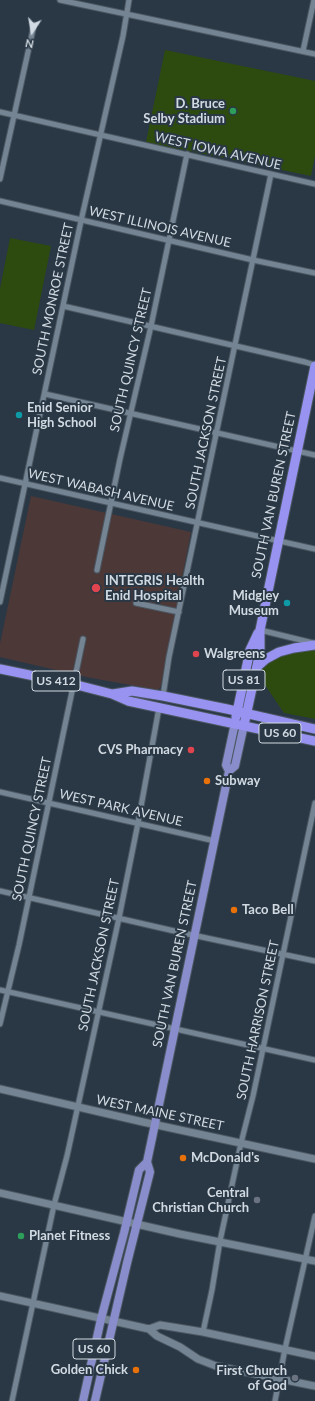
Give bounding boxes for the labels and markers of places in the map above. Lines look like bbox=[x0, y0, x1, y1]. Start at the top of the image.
place label: D. Bruce Selby Stadium bbox=[143, 96, 225, 127]
marker: D. Bruce Selby Stadium bbox=[228, 106, 238, 116]
place label: Enid Senior High School bbox=[27, 400, 96, 431]
marker: Enid Senior High School bbox=[14, 410, 24, 420]
place label: INTEGRIS Health Enid Hospital bbox=[105, 573, 205, 604]
marker: INTEGRIS Health Enid Hospital bbox=[90, 582, 102, 594]
place label: Midgley Museum bbox=[229, 588, 279, 619]
marker: Midgley Museum bbox=[282, 598, 292, 608]
place label: Walgreens bbox=[204, 646, 265, 662]
marker: Walgreens bbox=[191, 649, 201, 659]
place label: CVS Pharmacy bbox=[98, 742, 183, 758]
marker: CVS Pharmacy bbox=[186, 745, 196, 755]
place label: Subway bbox=[215, 773, 260, 789]
marker: Subway bbox=[202, 776, 212, 786]
place label: Taco Bell bbox=[242, 902, 294, 918]
marker: Taco Bell bbox=[229, 905, 239, 915]
place label: McDonald's bbox=[191, 1150, 259, 1166]
marker: McDonald's bbox=[178, 1153, 188, 1163]
place label: Central Christian Church bbox=[152, 1185, 249, 1216]
marker: Central Christian Church bbox=[252, 1195, 262, 1205]
place label: Planet Fitness bbox=[29, 1228, 110, 1244]
marker: Planet Fitness bbox=[16, 1231, 26, 1241]
place label: Golden Chick bbox=[51, 1362, 128, 1378]
place label: First Church of God bbox=[216, 1363, 287, 1394]
marker: Golden Chick bbox=[131, 1365, 141, 1375]
marker: First Church of God bbox=[290, 1373, 300, 1383]

